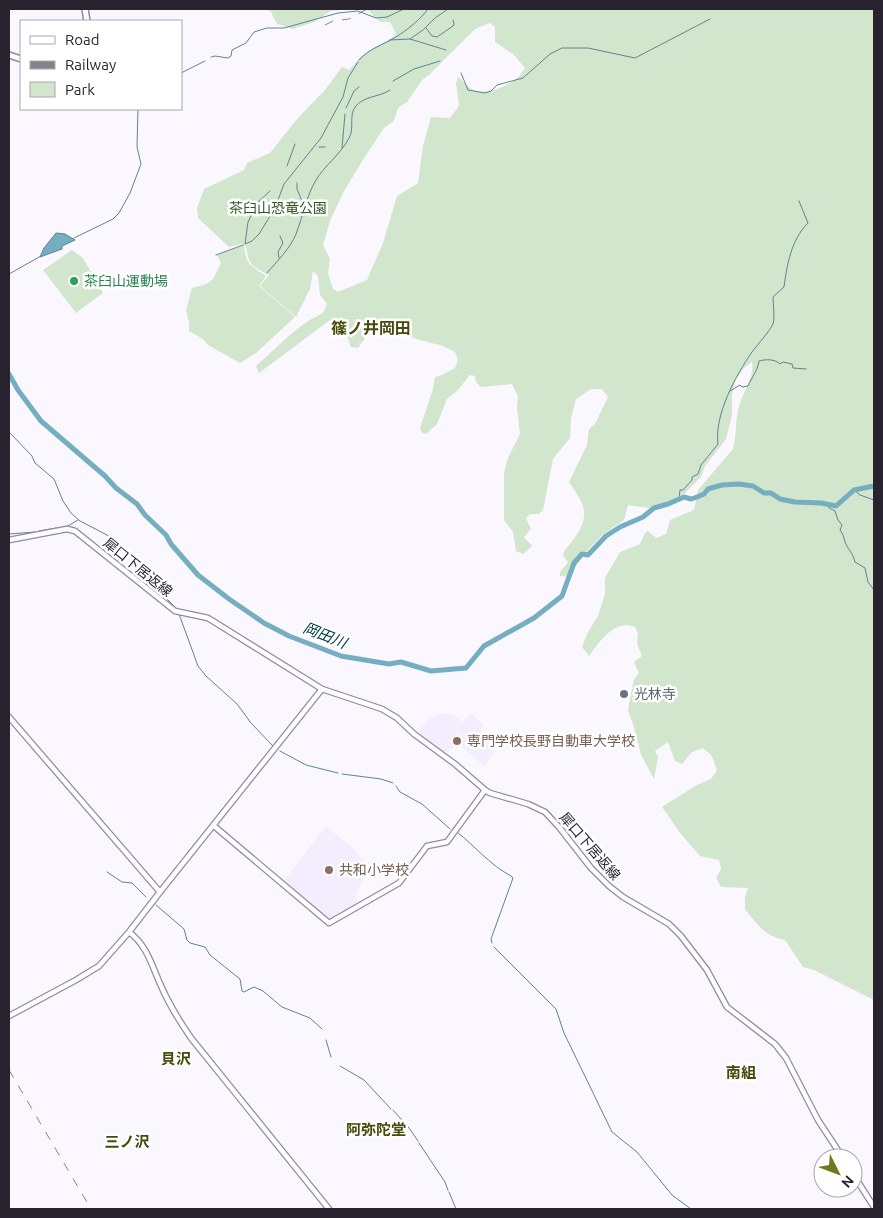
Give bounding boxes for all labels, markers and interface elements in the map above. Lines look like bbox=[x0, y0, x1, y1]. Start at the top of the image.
legend bbox=[20, 20, 182, 110]
text: Road bbox=[65, 31, 100, 48]
text: Railway bbox=[65, 56, 116, 73]
text: Park bbox=[65, 81, 95, 98]
park label: 茶臼山恐竜公園 bbox=[229, 200, 327, 216]
place label: 茶臼山運動場 bbox=[84, 273, 168, 289]
marker: 茶臼山運動場 bbox=[68, 275, 80, 287]
district label: 篠ノ井岡田 bbox=[331, 319, 411, 337]
street label: 犀口下居返線 bbox=[100, 534, 176, 600]
water label: 岡田川 bbox=[301, 619, 351, 652]
place label: 光林寺 bbox=[634, 686, 676, 702]
marker: 光林寺 bbox=[618, 688, 630, 700]
place label: 専門学校長野自動車大学校 bbox=[467, 733, 635, 749]
marker: 専門学校長野自動車大学校 bbox=[451, 735, 463, 747]
street label: 犀口下居返線 bbox=[556, 809, 624, 883]
place label: 共和小学校 bbox=[339, 862, 409, 878]
marker: 共和小学校 bbox=[323, 864, 335, 876]
district label: 貝沢 bbox=[161, 1050, 191, 1067]
district label: 南組 bbox=[726, 1064, 756, 1081]
district label: 阿弥陀堂 bbox=[346, 1121, 406, 1138]
district label: 三ノ沢 bbox=[104, 1133, 150, 1150]
north arrow bbox=[813, 1148, 863, 1198]
text: N bbox=[838, 1172, 857, 1191]

